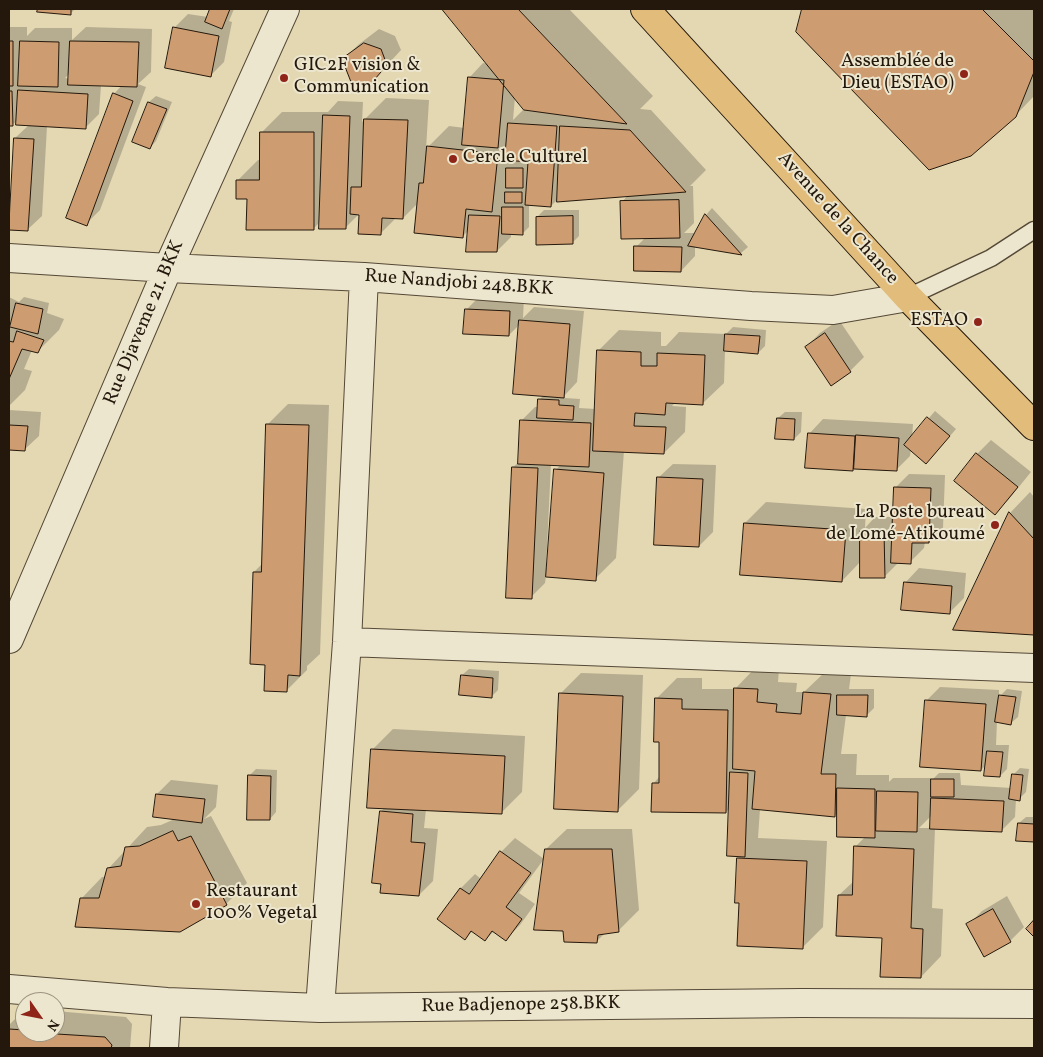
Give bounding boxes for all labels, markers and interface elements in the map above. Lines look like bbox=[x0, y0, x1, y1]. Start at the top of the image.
place label: Assemblée de Dieu (ESTAO) bbox=[841, 52, 954, 96]
place label: GIC2F vision & Communication bbox=[294, 56, 429, 100]
marker: Assemblée de Dieu (ESTAO) bbox=[958, 68, 970, 80]
marker: GIC2F vision & Communication bbox=[278, 72, 290, 84]
place label: Cercle Culturel bbox=[463, 148, 588, 170]
street label: Avenue de la Chance bbox=[772, 148, 902, 290]
marker: Cercle Culturel bbox=[447, 153, 459, 165]
street label: Rue Djaveme 21. BKK bbox=[100, 237, 190, 409]
street label: Rue Nandjobi 248.BKK bbox=[364, 266, 554, 302]
place label: ESTAO bbox=[910, 311, 968, 333]
marker: ESTAO bbox=[972, 316, 984, 328]
place label: La Poste bureau de Lomé-Atikoumé bbox=[826, 503, 985, 547]
marker: La Poste bureau de Lomé-Atikoumé bbox=[989, 519, 1001, 531]
place label: Restaurant 100% Vegetal bbox=[206, 882, 318, 926]
marker: Restaurant 100% Vegetal bbox=[190, 898, 202, 910]
north arrow bbox=[15, 992, 65, 1042]
street label: Rue Badjenope 258.BKK bbox=[421, 993, 621, 1019]
text: N bbox=[41, 1015, 63, 1034]

